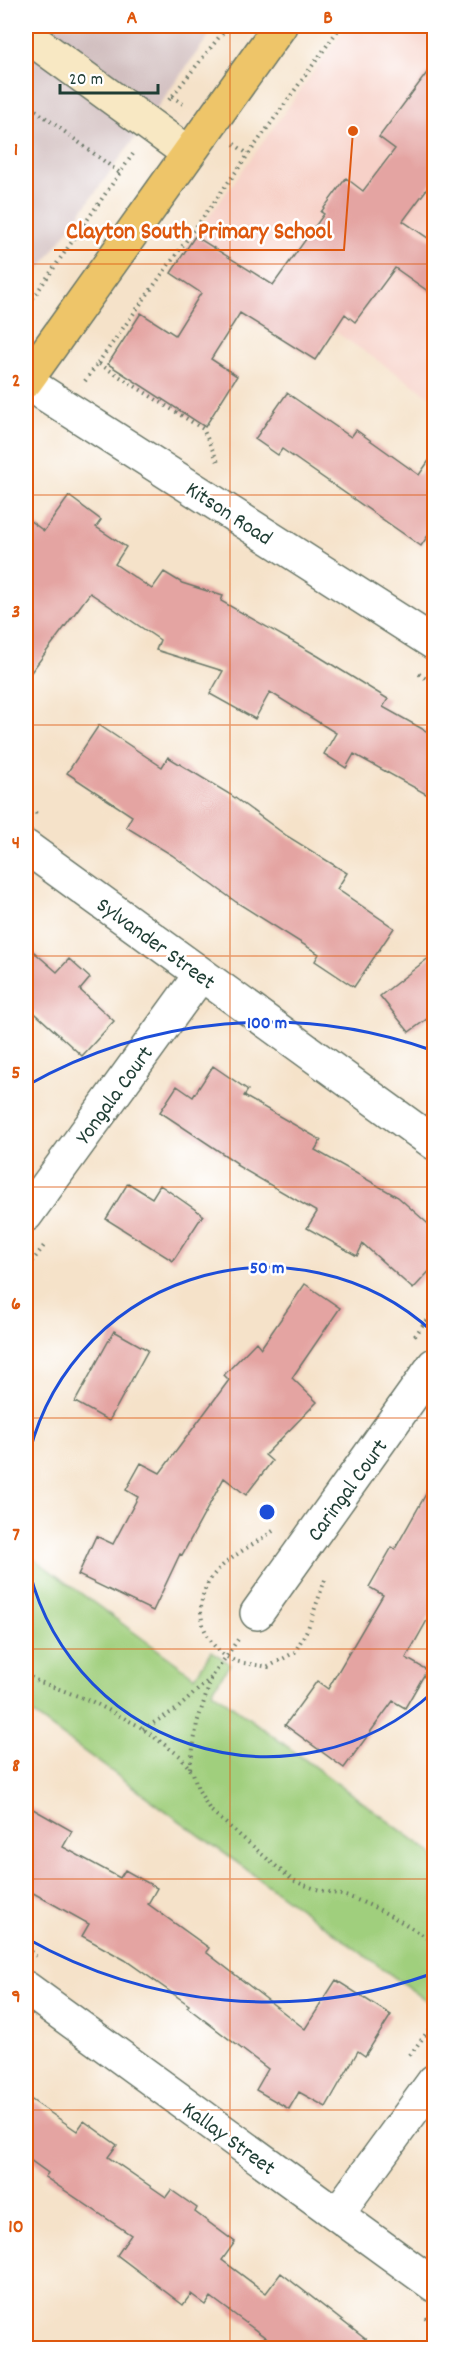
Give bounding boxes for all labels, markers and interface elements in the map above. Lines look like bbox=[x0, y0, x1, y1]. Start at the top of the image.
text: A bbox=[127, 5, 138, 33]
text: B bbox=[323, 5, 333, 33]
scale bar bbox=[60, 57, 158, 95]
text: 20 m bbox=[69, 68, 103, 93]
text: 1 bbox=[14, 137, 18, 165]
callout: Clayton South Primary School bbox=[54, 208, 344, 250]
text: Clayton South Primary School bbox=[66, 216, 332, 250]
text: 2 bbox=[12, 368, 20, 396]
street label: Kitson Road bbox=[179, 475, 278, 555]
text: 3 bbox=[12, 599, 20, 627]
text: 4 bbox=[12, 830, 20, 858]
street label: Sylvander Street bbox=[89, 891, 221, 999]
text: 100 m bbox=[247, 1012, 287, 1037]
street label: Yongala Court bbox=[69, 1040, 162, 1152]
text: 5 bbox=[11, 1060, 21, 1088]
text: 50 m bbox=[250, 1257, 284, 1282]
text: 6 bbox=[11, 1291, 21, 1319]
street label: Caringal Court bbox=[301, 1433, 397, 1549]
centre of rings bbox=[257, 1502, 277, 1522]
text: 7 bbox=[12, 1522, 20, 1550]
text: 8 bbox=[12, 1753, 20, 1781]
text: 9 bbox=[11, 1984, 21, 2012]
street label: Kallay Street bbox=[175, 2095, 281, 2184]
text: 10 bbox=[8, 2214, 24, 2242]

